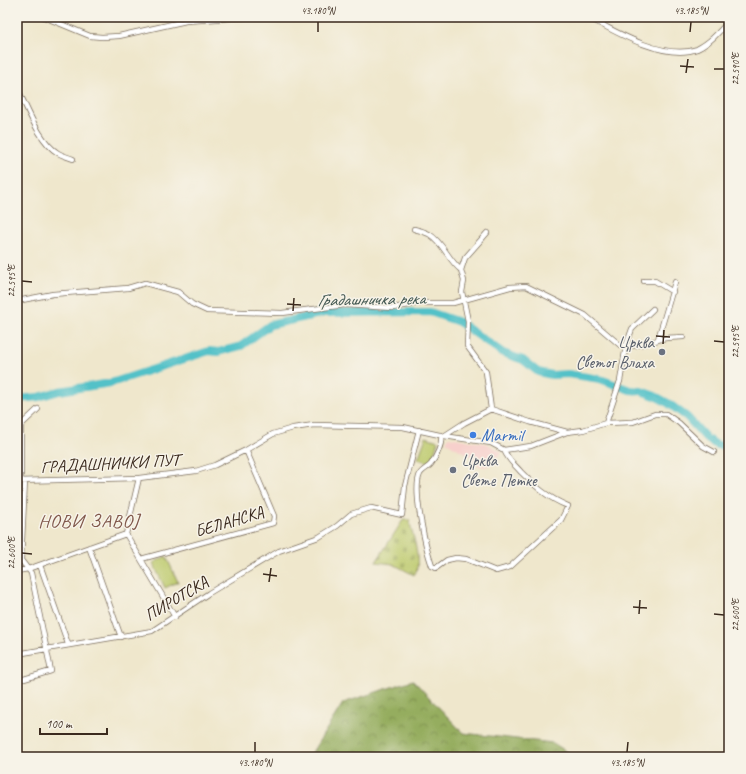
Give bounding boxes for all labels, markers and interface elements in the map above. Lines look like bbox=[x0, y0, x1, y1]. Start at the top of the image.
text: 43.180°N bbox=[301, 4, 337, 17]
text: 43.185°N bbox=[674, 4, 710, 17]
text: 22.590°E bbox=[729, 51, 742, 85]
text: 22.595°E bbox=[5, 263, 18, 297]
water label: Градашничка река bbox=[317, 287, 428, 311]
text: 22.595°E bbox=[729, 324, 742, 358]
place label: Црква Светог Влаха bbox=[576, 332, 656, 373]
marker: Црква Светог Влаха bbox=[657, 347, 667, 357]
place label: Marmil bbox=[481, 425, 526, 446]
marker: Marmil bbox=[468, 430, 478, 440]
street label: ГРАДАШНИЧКИ ПУТ bbox=[40, 449, 184, 478]
place label: Црква Свете Петке bbox=[461, 450, 538, 491]
marker: Црква Свете Петке bbox=[448, 465, 458, 475]
street label: БЕЛАНСКА bbox=[192, 501, 266, 542]
district label: НОВИ ЗАВОЈ bbox=[38, 509, 142, 533]
text: 22.600°E bbox=[5, 535, 18, 569]
street label: ПИРОТСКА bbox=[141, 571, 212, 626]
text: 22.600°E bbox=[729, 597, 742, 631]
scale bar bbox=[40, 710, 107, 736]
text: 100 m bbox=[46, 716, 73, 732]
text: 43.180°N bbox=[238, 756, 274, 769]
text: 43.185°N bbox=[610, 756, 646, 769]

